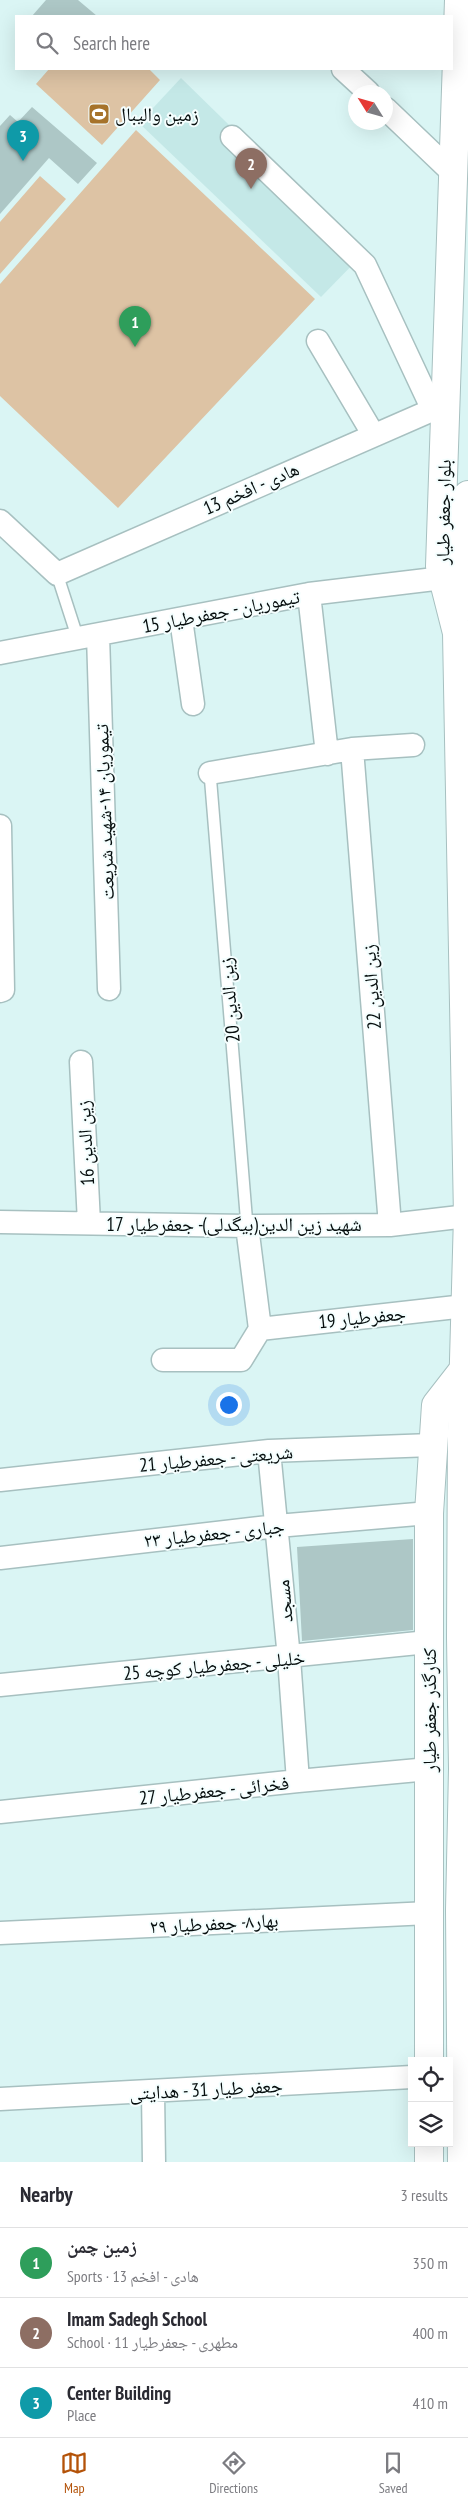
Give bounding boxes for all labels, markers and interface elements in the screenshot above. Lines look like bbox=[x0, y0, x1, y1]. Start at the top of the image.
search box bbox=[15, 15, 453, 70]
icon: search bbox=[33, 29, 61, 57]
text: Search here bbox=[73, 31, 150, 55]
north arrow bbox=[348, 85, 393, 130]
sports icon: زمین والیبال bbox=[87, 102, 111, 126]
place label: زمین والیبال bbox=[115, 102, 199, 126]
pin: 3 bbox=[7, 120, 39, 161]
pin: 2 bbox=[235, 148, 267, 189]
pin: 1 bbox=[119, 306, 151, 347]
street label: هادی - افخم 13 bbox=[199, 456, 303, 521]
street label: بلوار جعفر طیار bbox=[430, 459, 456, 566]
street label: تیموریان - جعفرطیار 15 bbox=[140, 584, 302, 638]
street label: تیموریان ۱۴-شهید شریعت bbox=[89, 723, 119, 900]
street label: زین الدین 22 bbox=[356, 944, 386, 1030]
street label: زین الدین 20 bbox=[213, 956, 245, 1044]
street label: زین الدین 16 bbox=[71, 1100, 99, 1186]
street label: شهید زین الدین(بیگدلی)- جعفرطیار 17 bbox=[106, 1212, 362, 1236]
street label: جعفرطیار 19 bbox=[317, 1300, 407, 1334]
your location bbox=[216, 1392, 242, 1418]
street label: شریعتی - جعفرطیار 21 bbox=[138, 1439, 294, 1477]
street label: جباری - جعفرطیار ۲۳ bbox=[143, 1514, 285, 1552]
street label: مسجد bbox=[270, 1579, 298, 1623]
street label: خلیلی - جعفرطیار کوچه 25 bbox=[122, 1645, 306, 1685]
street label: کنارگذر جعفر طیار bbox=[417, 1648, 441, 1773]
street label: فخرائی - جعفرطیار 27 bbox=[138, 1770, 290, 1810]
street label: بهار۸- جعفرطیار ۲۹ bbox=[149, 1908, 279, 1938]
map controls bbox=[408, 2057, 453, 2147]
button: locate bbox=[408, 2057, 453, 2102]
street label: جعفر طیار 31 - هدایتی bbox=[129, 2073, 283, 2105]
button: layers bbox=[408, 2102, 453, 2147]
text: Nearby bbox=[20, 2181, 73, 2208]
text: 3 results bbox=[401, 2185, 448, 2205]
text: زمین چمن bbox=[67, 2234, 137, 2258]
text: 1 bbox=[32, 2253, 40, 2273]
text: 350 m bbox=[413, 2253, 448, 2273]
text: Sports · هادی - افخم 13 bbox=[67, 2266, 199, 2286]
text: Imam Sadegh School bbox=[67, 2307, 207, 2331]
text: 2 bbox=[32, 2323, 40, 2343]
text: 400 m bbox=[413, 2323, 448, 2343]
text: School · مطهری - جعفرطیار 11 bbox=[67, 2332, 238, 2352]
text: Center Building bbox=[67, 2381, 171, 2405]
text: 3 bbox=[32, 2393, 40, 2413]
text: 410 m bbox=[413, 2393, 448, 2413]
text: Place bbox=[67, 2405, 96, 2425]
tab: Map bbox=[60, 2449, 88, 2497]
tab: Directions bbox=[209, 2449, 258, 2497]
tab: Saved bbox=[379, 2449, 408, 2497]

